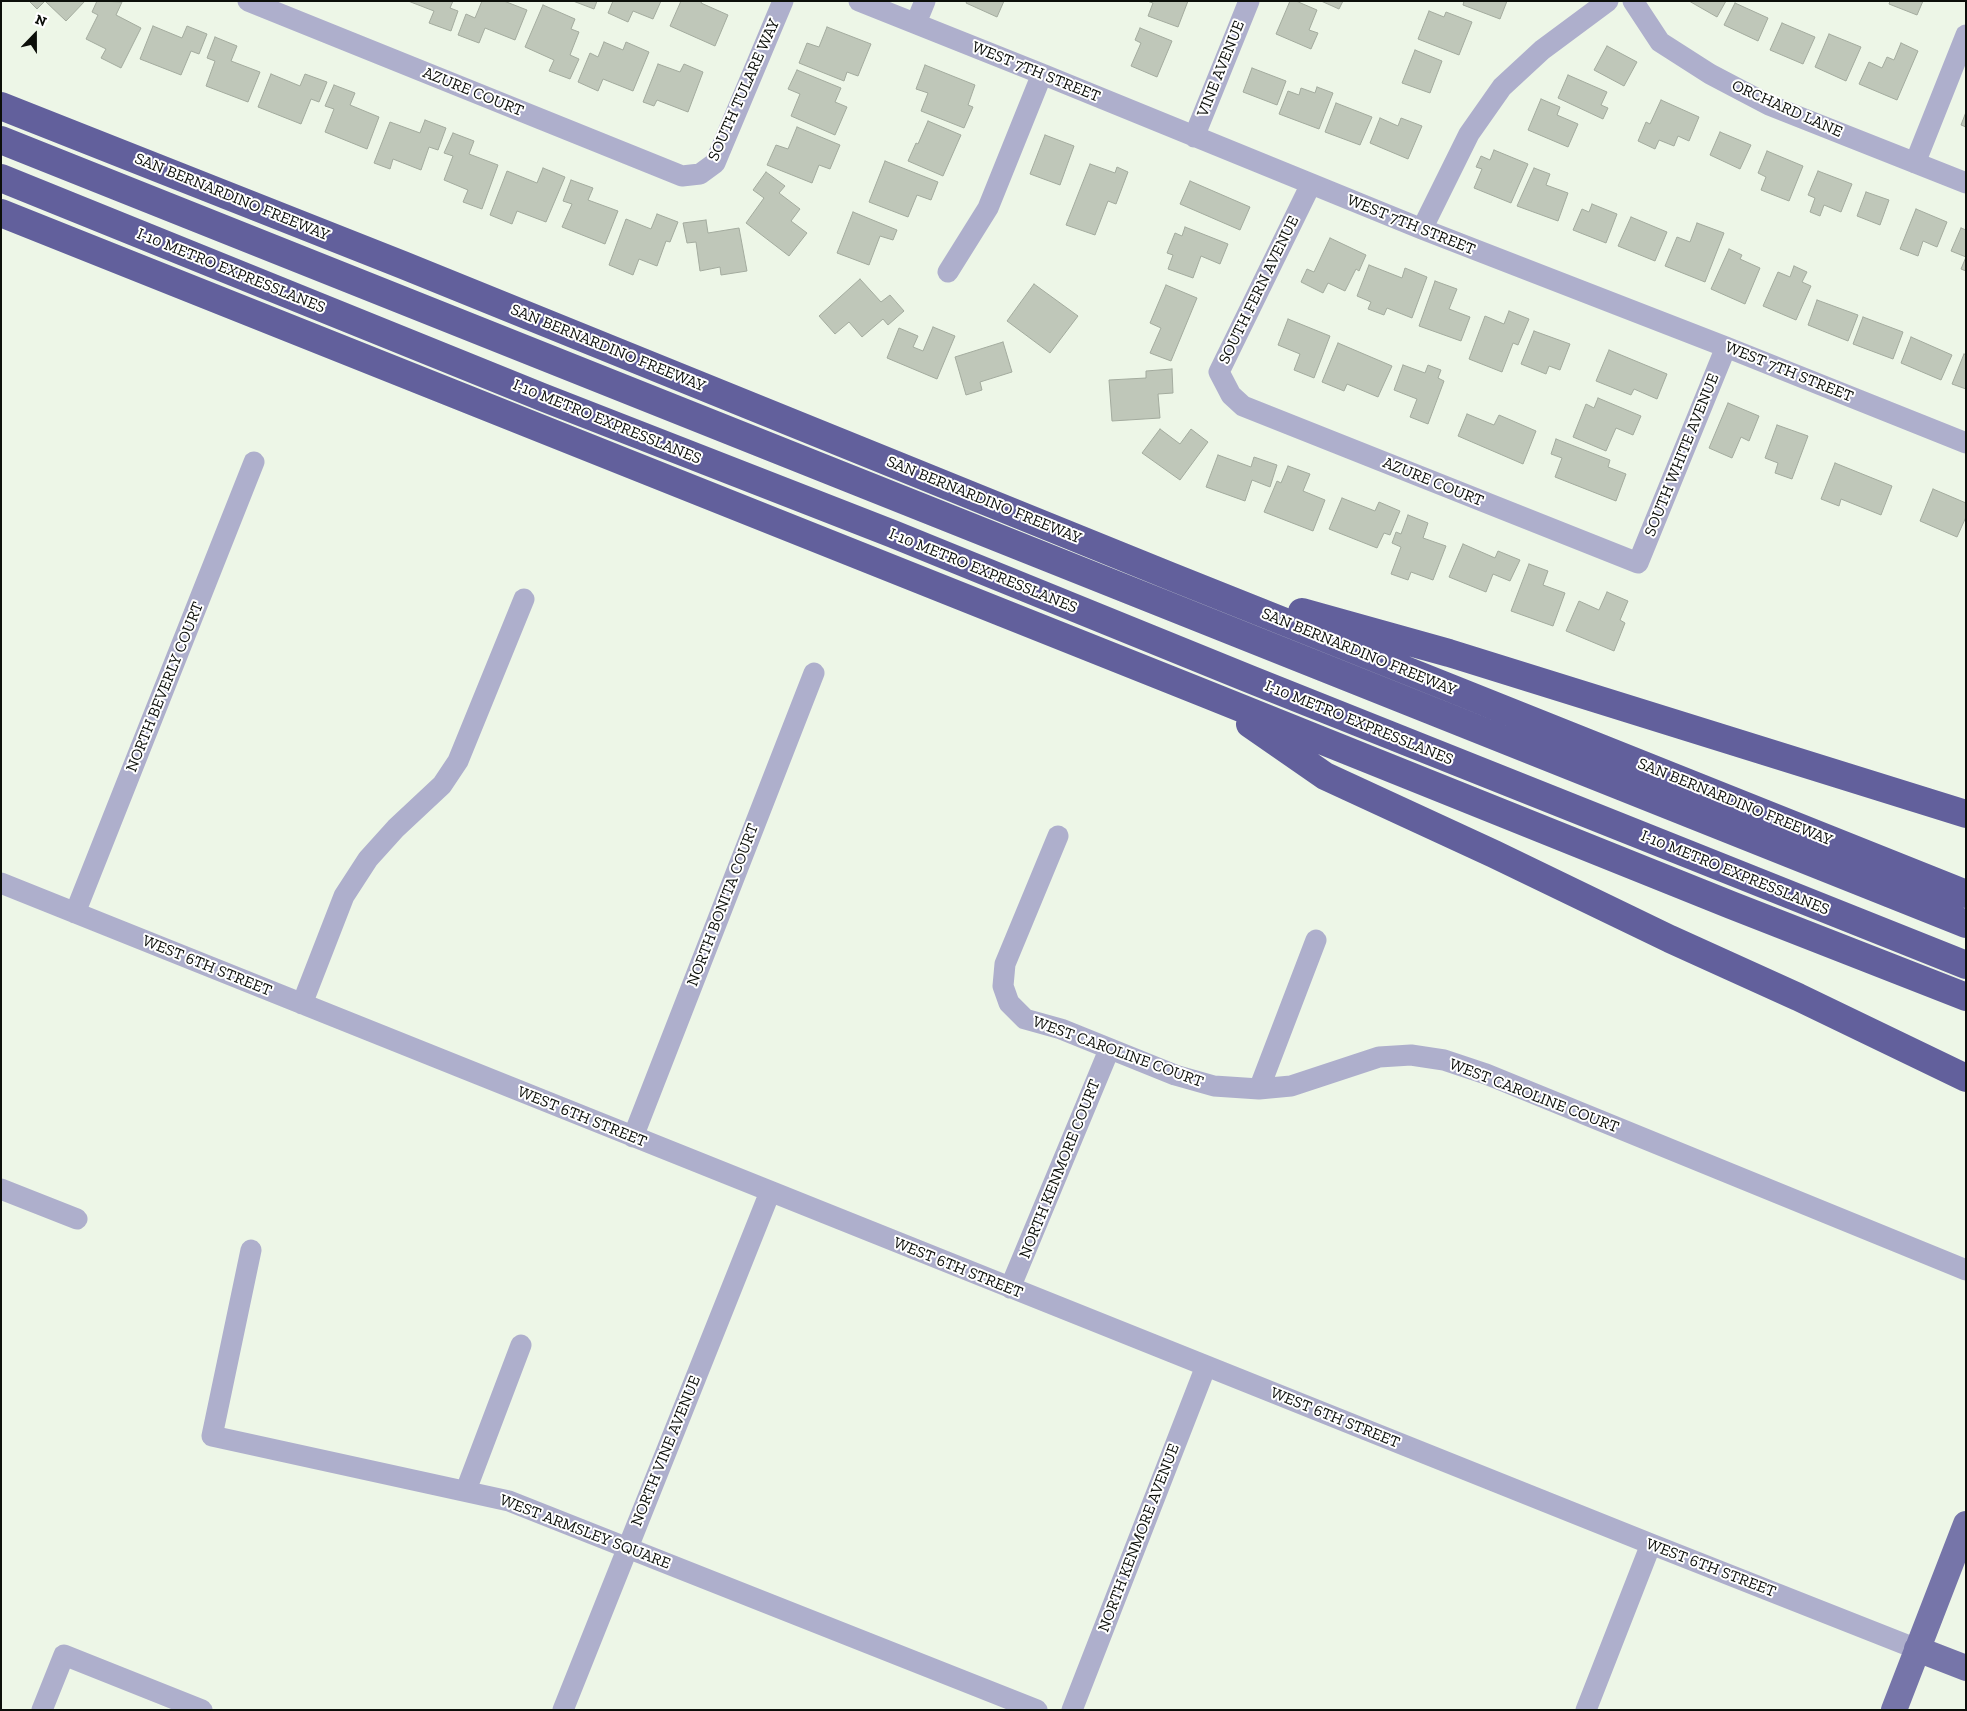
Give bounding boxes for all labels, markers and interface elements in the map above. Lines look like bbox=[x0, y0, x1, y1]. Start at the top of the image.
north arrow bbox=[10, 10, 60, 60]
text: N bbox=[33, 11, 49, 30]
street label: SOUTH TULARE WAY bbox=[704, 16, 784, 164]
street label: VINE AVENUE bbox=[1193, 18, 1249, 120]
street label: WEST 7TH STREET bbox=[969, 38, 1103, 106]
street label: AZURE COURT bbox=[420, 63, 526, 121]
street label: ORCHARD LANE bbox=[1729, 76, 1845, 142]
street label: SAN BERNARDINO FREEWAY bbox=[132, 149, 332, 245]
street label: WEST 7TH STREET bbox=[1344, 191, 1478, 259]
street label: SOUTH FERN AVENUE bbox=[1215, 213, 1303, 367]
street label: I-10 METRO EXPRESSLANES bbox=[134, 224, 328, 318]
street label: SAN BERNARDINO FREEWAY bbox=[508, 300, 708, 396]
street label: WEST 7TH STREET bbox=[1722, 338, 1856, 406]
street label: SOUTH WHITE AVENUE bbox=[1640, 371, 1724, 539]
street label: I-10 METRO EXPRESSLANES bbox=[510, 375, 704, 469]
street label: SAN BERNARDINO FREEWAY bbox=[884, 452, 1084, 548]
street label: AZURE COURT bbox=[1380, 453, 1486, 511]
street label: I-10 METRO EXPRESSLANES bbox=[886, 524, 1080, 618]
street label: NORTH BEVERLY COURT bbox=[122, 599, 208, 775]
street label: SAN BERNARDINO FREEWAY bbox=[1259, 604, 1459, 700]
street label: I-10 METRO EXPRESSLANES bbox=[1262, 676, 1456, 770]
street label: SAN BERNARDINO FREEWAY bbox=[1635, 754, 1835, 850]
street label: NORTH BONITA COURT bbox=[683, 821, 763, 989]
street label: I-10 METRO EXPRESSLANES bbox=[1638, 826, 1832, 920]
street label: WEST 6TH STREET bbox=[140, 931, 274, 1001]
street label: WEST CAROLINE COURT bbox=[1030, 1012, 1206, 1092]
street label: WEST CAROLINE COURT bbox=[1446, 1055, 1622, 1137]
street label: NORTH KENMORE COURT bbox=[1015, 1077, 1105, 1261]
street label: WEST 6TH STREET bbox=[515, 1082, 649, 1152]
street label: WEST 6TH STREET bbox=[891, 1233, 1025, 1303]
street label: NORTH VINE AVENUE bbox=[627, 1373, 705, 1529]
street label: WEST 6TH STREET bbox=[1268, 1383, 1402, 1453]
street label: NORTH KENMORE AVENUE bbox=[1094, 1441, 1184, 1635]
street label: WEST ARMSLEY SQUARE bbox=[497, 1491, 673, 1573]
street label: WEST 6TH STREET bbox=[1643, 1534, 1779, 1602]

